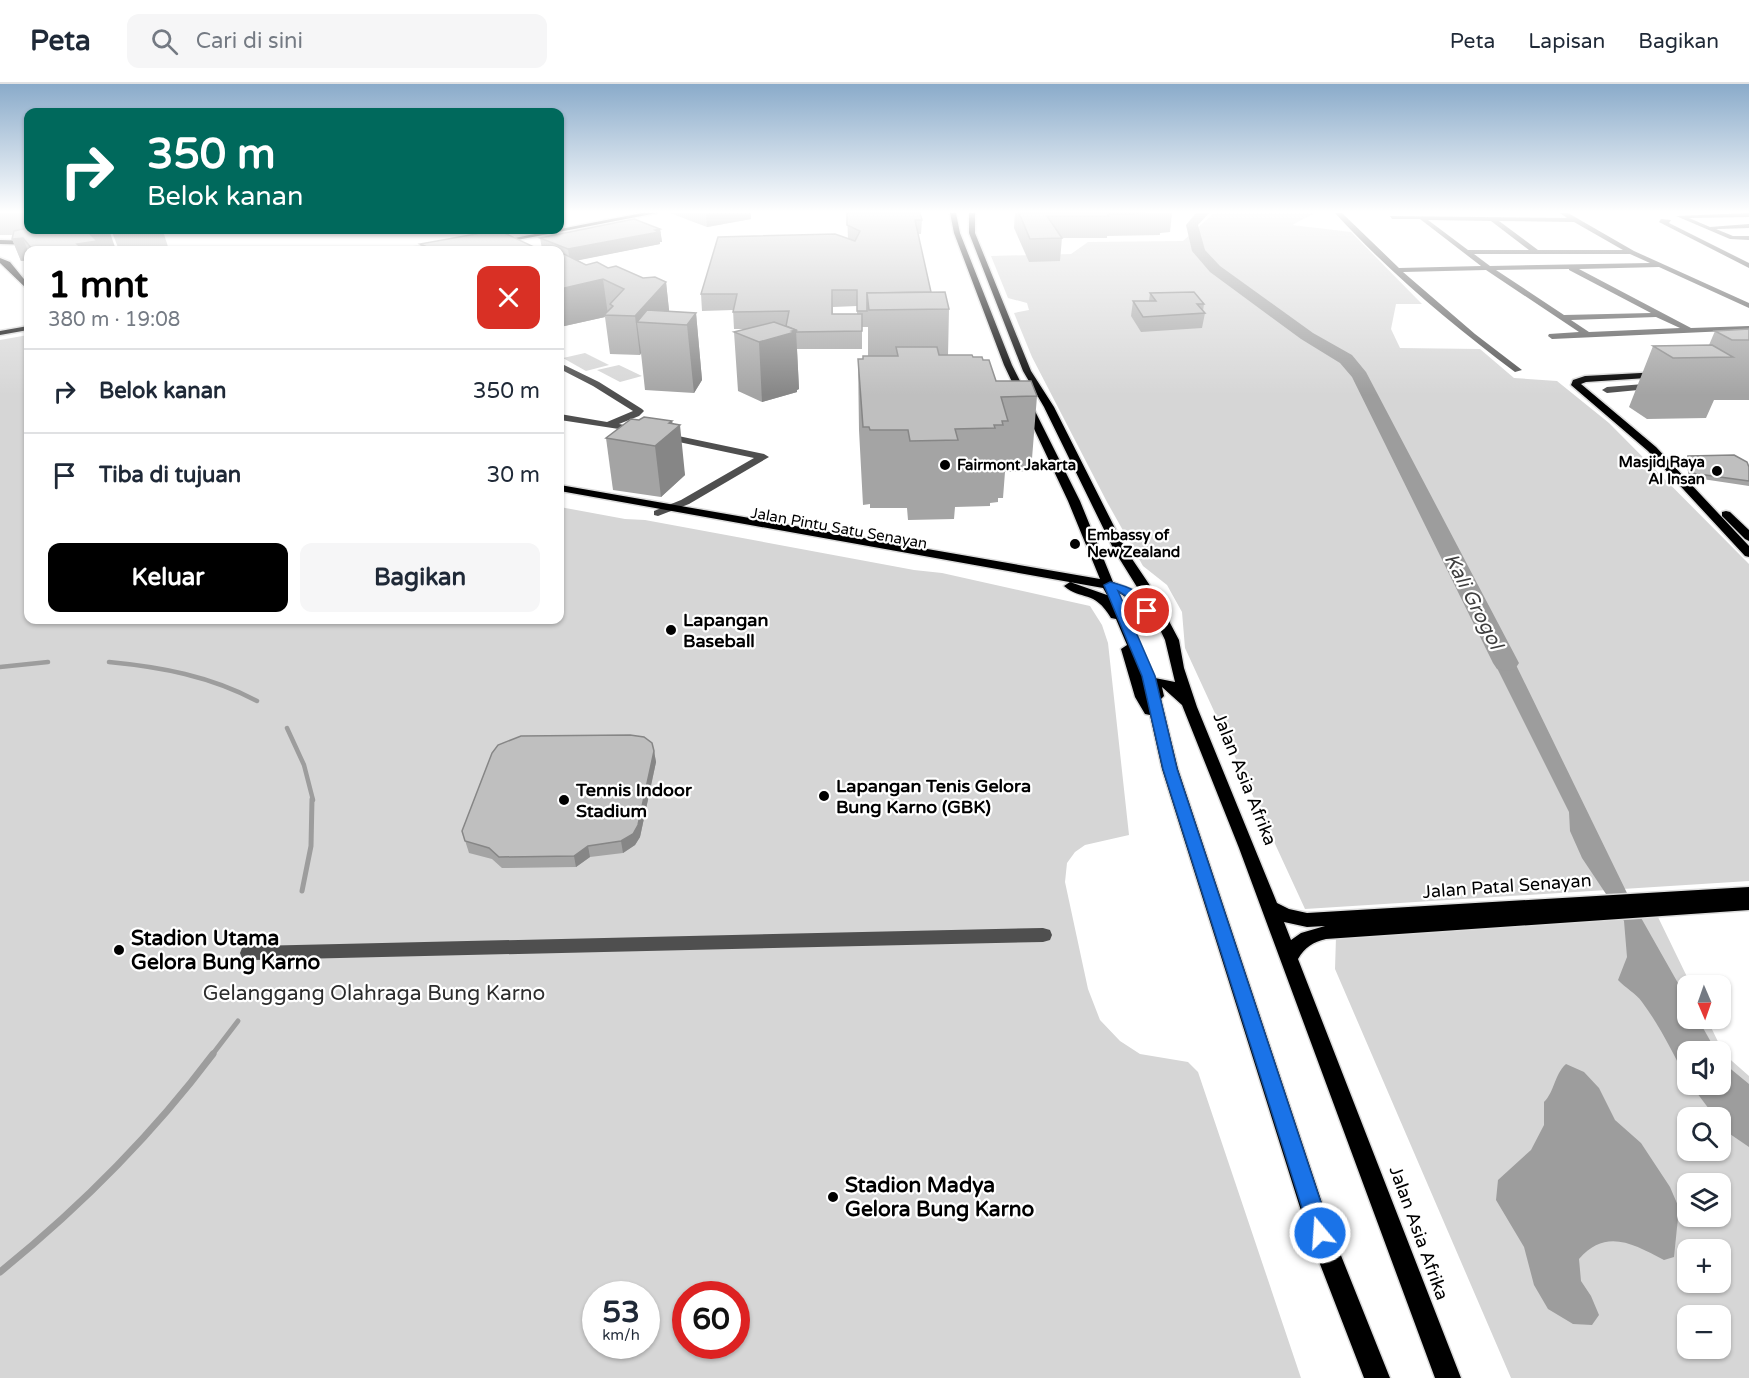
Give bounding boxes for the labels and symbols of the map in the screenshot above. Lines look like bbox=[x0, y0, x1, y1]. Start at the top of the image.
place label: Masjid Raya Al Insan bbox=[1619, 453, 1705, 488]
place label: Fairmont Jakarta bbox=[957, 456, 1076, 474]
marker: Fairmont Jakarta bbox=[938, 458, 952, 472]
marker: Masjid Raya Al Insan bbox=[1710, 464, 1724, 478]
street label: Jalan Pintu Satu Senayan bbox=[749, 504, 929, 552]
place label: Embassy of New Zealand bbox=[1087, 526, 1180, 561]
marker: Embassy of New Zealand bbox=[1068, 537, 1082, 551]
water label: Kali Grogol bbox=[1439, 550, 1508, 655]
pin bbox=[1121, 585, 1172, 636]
place label: Lapangan Baseball bbox=[683, 609, 768, 652]
marker: Lapangan Baseball bbox=[664, 623, 678, 637]
street label: Jalan Asia Afrika bbox=[1208, 709, 1282, 849]
place label: Lapangan Tenis Gelora Bung Karno (GBK) bbox=[836, 775, 1031, 818]
place label: Tennis Indoor Stadium bbox=[575, 779, 693, 822]
marker: Lapangan Tenis Gelora Bung Karno (GBK) bbox=[817, 789, 831, 803]
marker: Tennis Indoor Stadium bbox=[557, 793, 571, 807]
street label: Jalan Patal Senayan bbox=[1422, 869, 1592, 903]
place label: Stadion Utama Gelora Bung Karno bbox=[131, 926, 320, 975]
marker: Stadion Utama Gelora Bung Karno bbox=[112, 943, 126, 957]
north arrow bbox=[1677, 975, 1731, 1029]
park label: Gelanggang Olahraga Bung Karno bbox=[203, 981, 545, 1006]
street label: Jalan Asia Afrika bbox=[1385, 1163, 1453, 1303]
place label: Stadion Madya Gelora Bung Karno bbox=[845, 1173, 1034, 1222]
marker: Stadion Madya Gelora Bung Karno bbox=[826, 1190, 840, 1204]
position arrow bbox=[1288, 1201, 1352, 1265]
speed limit sign: 60 bbox=[672, 1281, 750, 1359]

